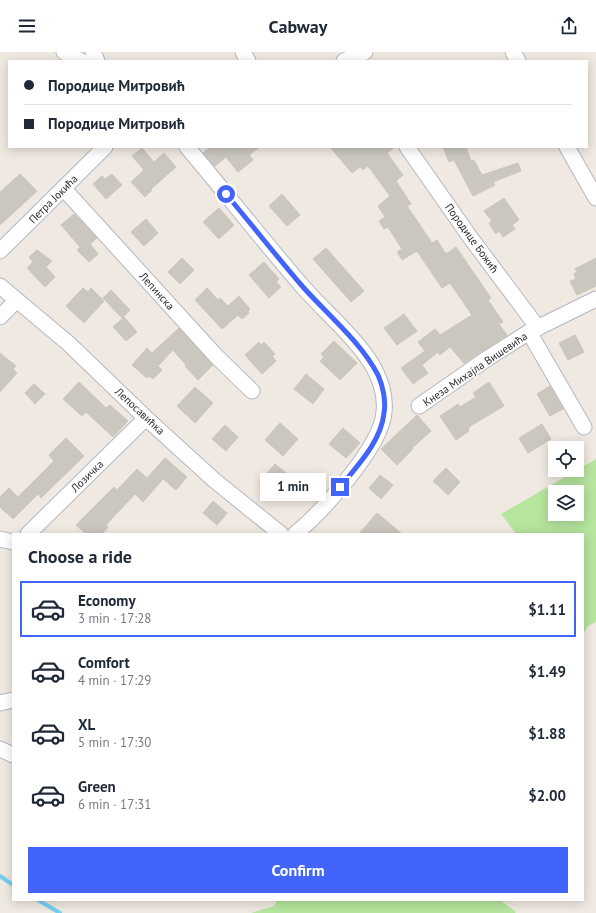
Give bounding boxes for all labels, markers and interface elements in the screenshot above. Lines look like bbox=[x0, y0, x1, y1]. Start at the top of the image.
icon: menu bbox=[16, 15, 38, 37]
text: Cabway bbox=[269, 15, 327, 38]
icon: share bbox=[558, 15, 580, 37]
text: Породице Митровић bbox=[48, 76, 185, 95]
text: Породице Митровић bbox=[48, 114, 185, 133]
street label: Петра Јокића bbox=[26, 172, 80, 226]
route start bbox=[217, 185, 235, 203]
street label: Породице Божић bbox=[442, 200, 502, 276]
street label: Лепинска bbox=[136, 268, 178, 313]
street label: Кнеза Михајла Вишевића bbox=[420, 329, 530, 409]
street label: Лепосавићка bbox=[111, 384, 168, 438]
map controls bbox=[548, 441, 584, 521]
button: locate bbox=[548, 441, 584, 477]
street label: Лозичка bbox=[67, 457, 106, 496]
callout: 1 min bbox=[260, 473, 326, 501]
text: 1 min bbox=[277, 478, 309, 495]
route end bbox=[331, 478, 349, 496]
button: layers bbox=[548, 485, 584, 521]
text: Choose a ride bbox=[28, 545, 132, 568]
icon: car bbox=[30, 591, 66, 627]
text: Economy bbox=[78, 591, 136, 610]
text: $1.11 bbox=[528, 600, 566, 619]
text: 3 min · 17:28 bbox=[78, 610, 151, 627]
icon: car bbox=[30, 653, 66, 689]
text: Comfort bbox=[78, 653, 130, 672]
text: $1.49 bbox=[528, 662, 566, 681]
text: 4 min · 17:29 bbox=[78, 672, 151, 689]
icon: car bbox=[30, 715, 66, 751]
text: XL bbox=[78, 715, 95, 734]
text: $1.88 bbox=[528, 724, 566, 743]
text: 5 min · 17:30 bbox=[78, 734, 151, 751]
icon: car bbox=[30, 777, 66, 813]
text: Green bbox=[78, 777, 116, 796]
text: $2.00 bbox=[528, 786, 566, 805]
text: 6 min · 17:31 bbox=[78, 796, 151, 813]
button: Confirm bbox=[28, 847, 568, 893]

